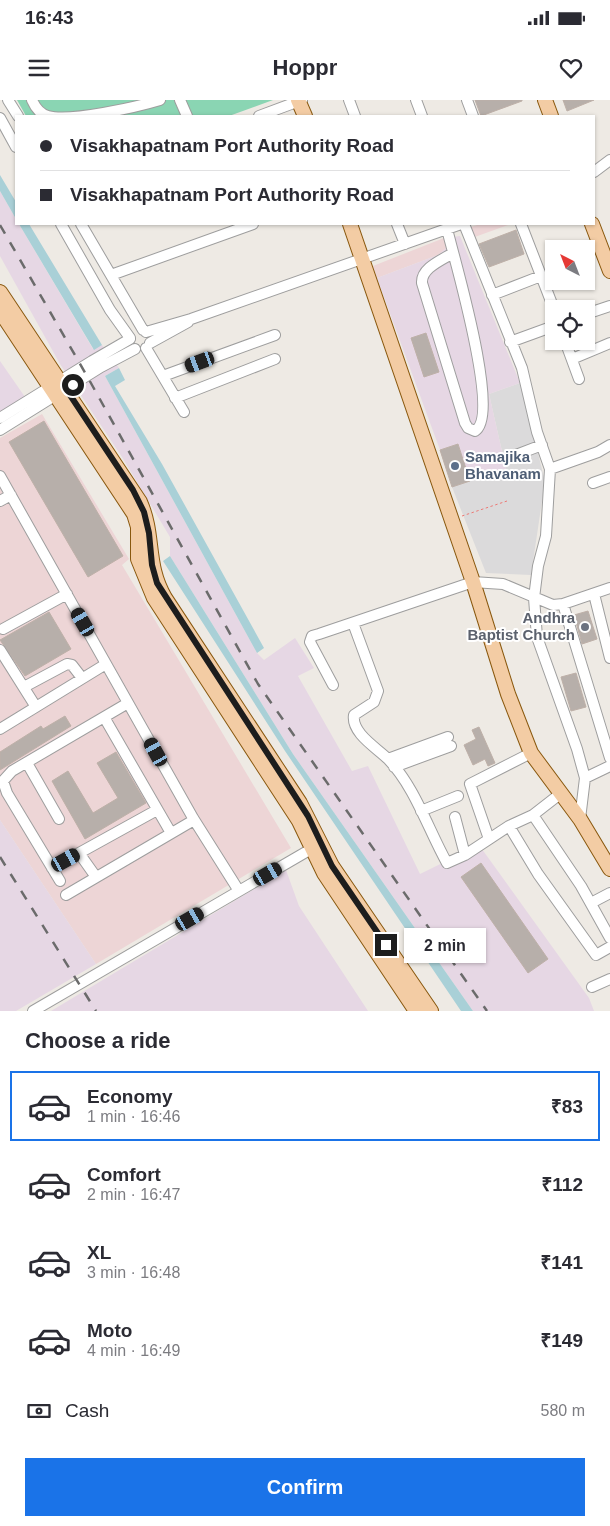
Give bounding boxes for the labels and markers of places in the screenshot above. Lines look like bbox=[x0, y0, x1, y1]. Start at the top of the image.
place label: Samajika Bhavanam bbox=[465, 448, 541, 482]
marker: Samajika Bhavanam bbox=[449, 460, 461, 472]
place label: Andhra Baptist Church bbox=[467, 609, 576, 643]
marker: Andhra Baptist Church bbox=[579, 621, 591, 633]

